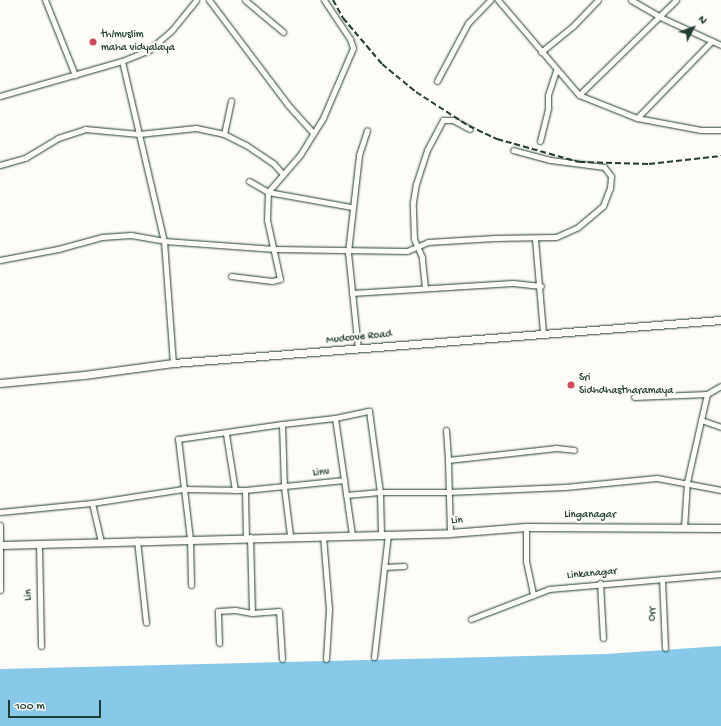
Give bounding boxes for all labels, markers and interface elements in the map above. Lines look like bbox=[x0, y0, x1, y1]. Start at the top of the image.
north arrow bbox=[673, 8, 713, 48]
text: N bbox=[695, 13, 709, 27]
place label: th/muslim maha vidyalaya bbox=[101, 29, 175, 55]
marker: th/muslim maha vidyalaya bbox=[88, 37, 98, 47]
street label: Mudcove Road bbox=[326, 328, 392, 348]
place label: Sri Sidhdhastharamaya bbox=[579, 372, 673, 398]
marker: Sri Sidhdhastharamaya bbox=[566, 380, 576, 390]
street label: Linv bbox=[312, 465, 330, 481]
street label: Linganagar bbox=[564, 508, 616, 522]
street label: Lin bbox=[451, 514, 463, 528]
street label: Linkanagar bbox=[566, 565, 618, 583]
street label: Lin bbox=[22, 589, 36, 601]
street label: Orr bbox=[646, 607, 660, 621]
scale bar bbox=[10, 692, 103, 718]
text: 100 m bbox=[15, 700, 45, 714]

